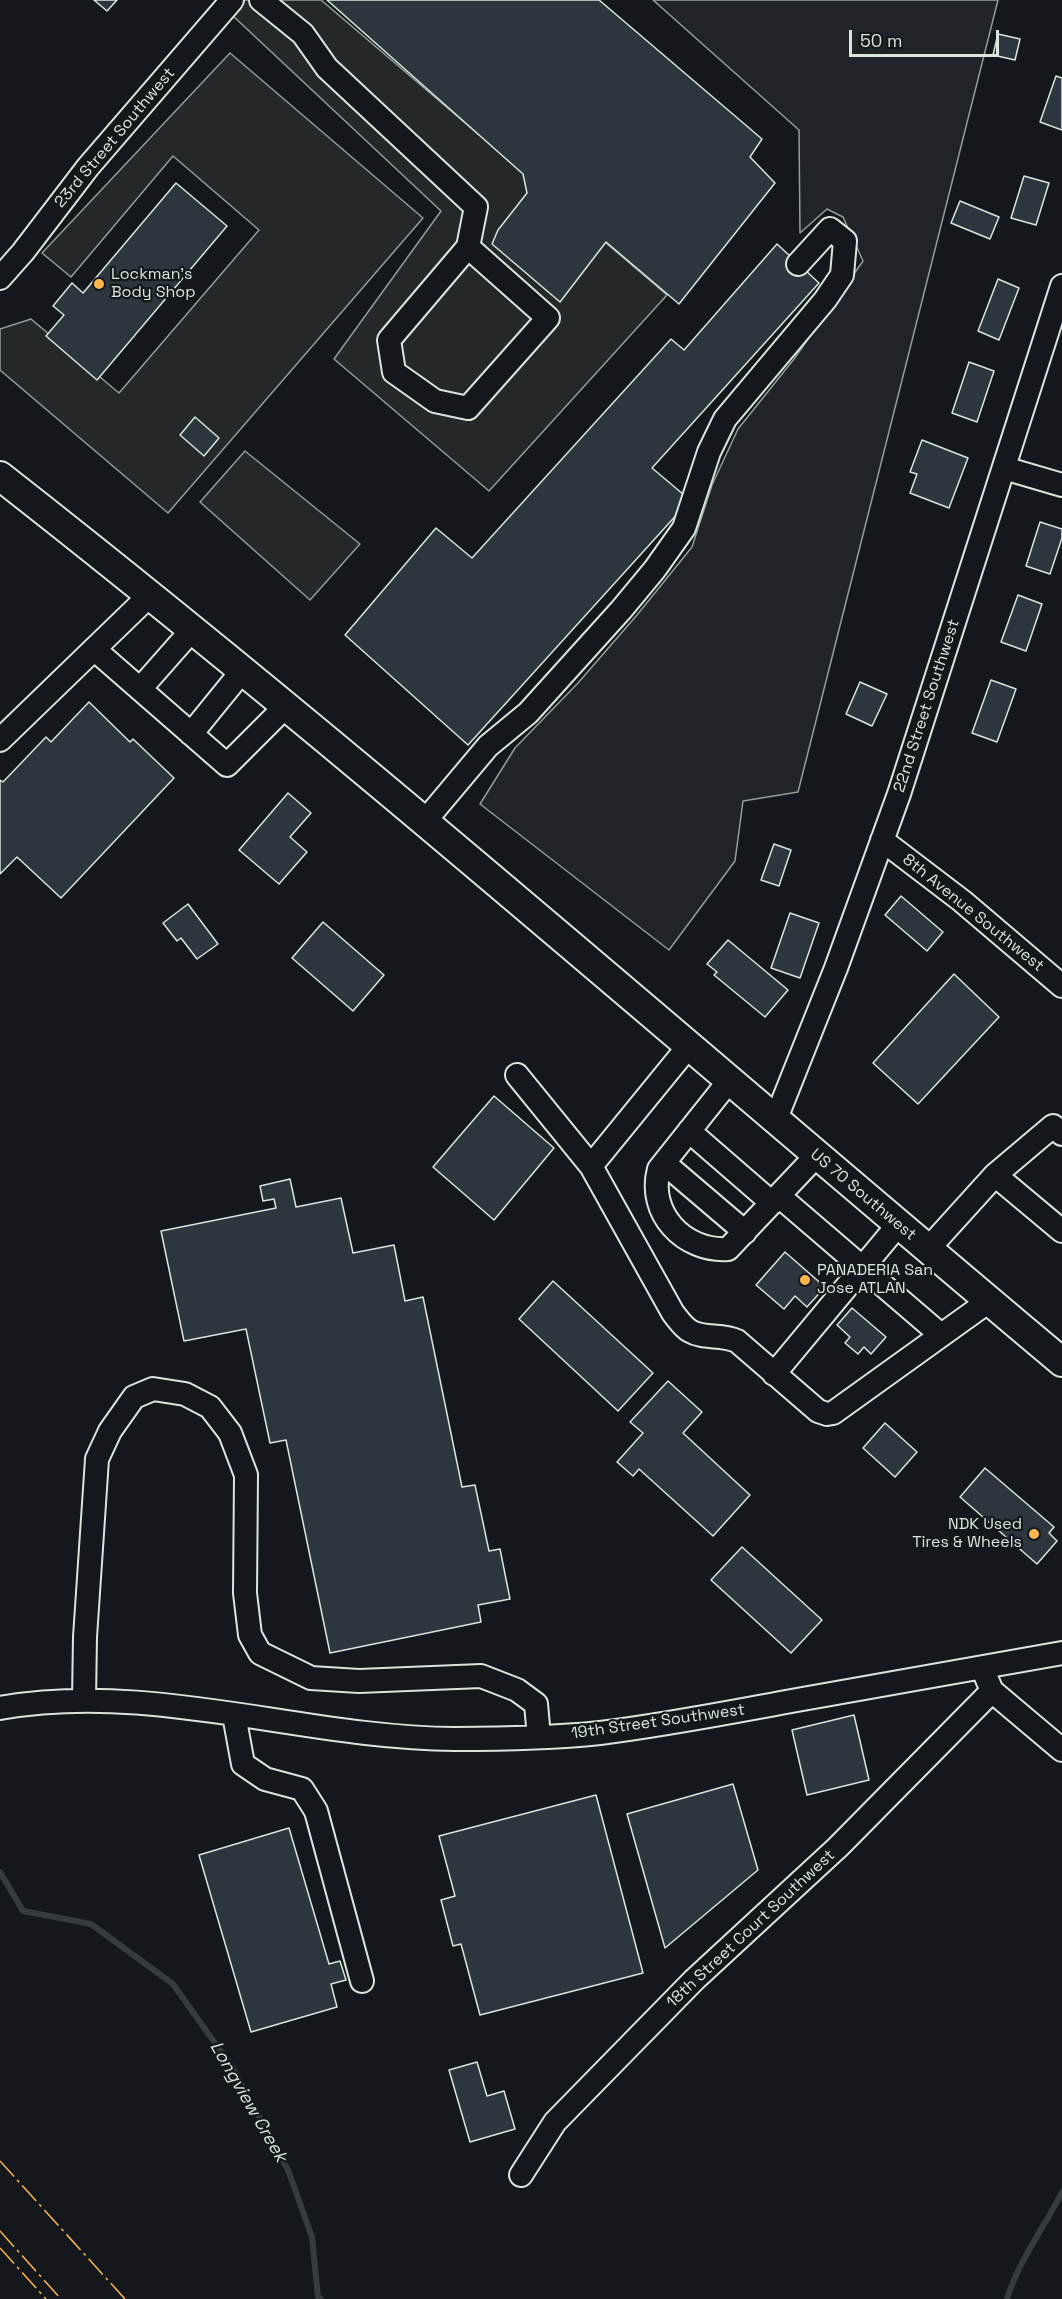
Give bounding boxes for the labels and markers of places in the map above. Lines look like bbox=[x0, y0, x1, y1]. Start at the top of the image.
place label: Lockman's Body Shop bbox=[111, 265, 195, 303]
marker: Lockman's Body Shop bbox=[92, 277, 106, 291]
place label: PANADERIA San Jose ATLAN bbox=[817, 1261, 933, 1299]
marker: PANADERIA San Jose ATLAN bbox=[798, 1273, 812, 1287]
place label: NDK Used Tires & Wheels bbox=[912, 1515, 1022, 1553]
marker: NDK Used Tires & Wheels bbox=[1027, 1527, 1041, 1541]

